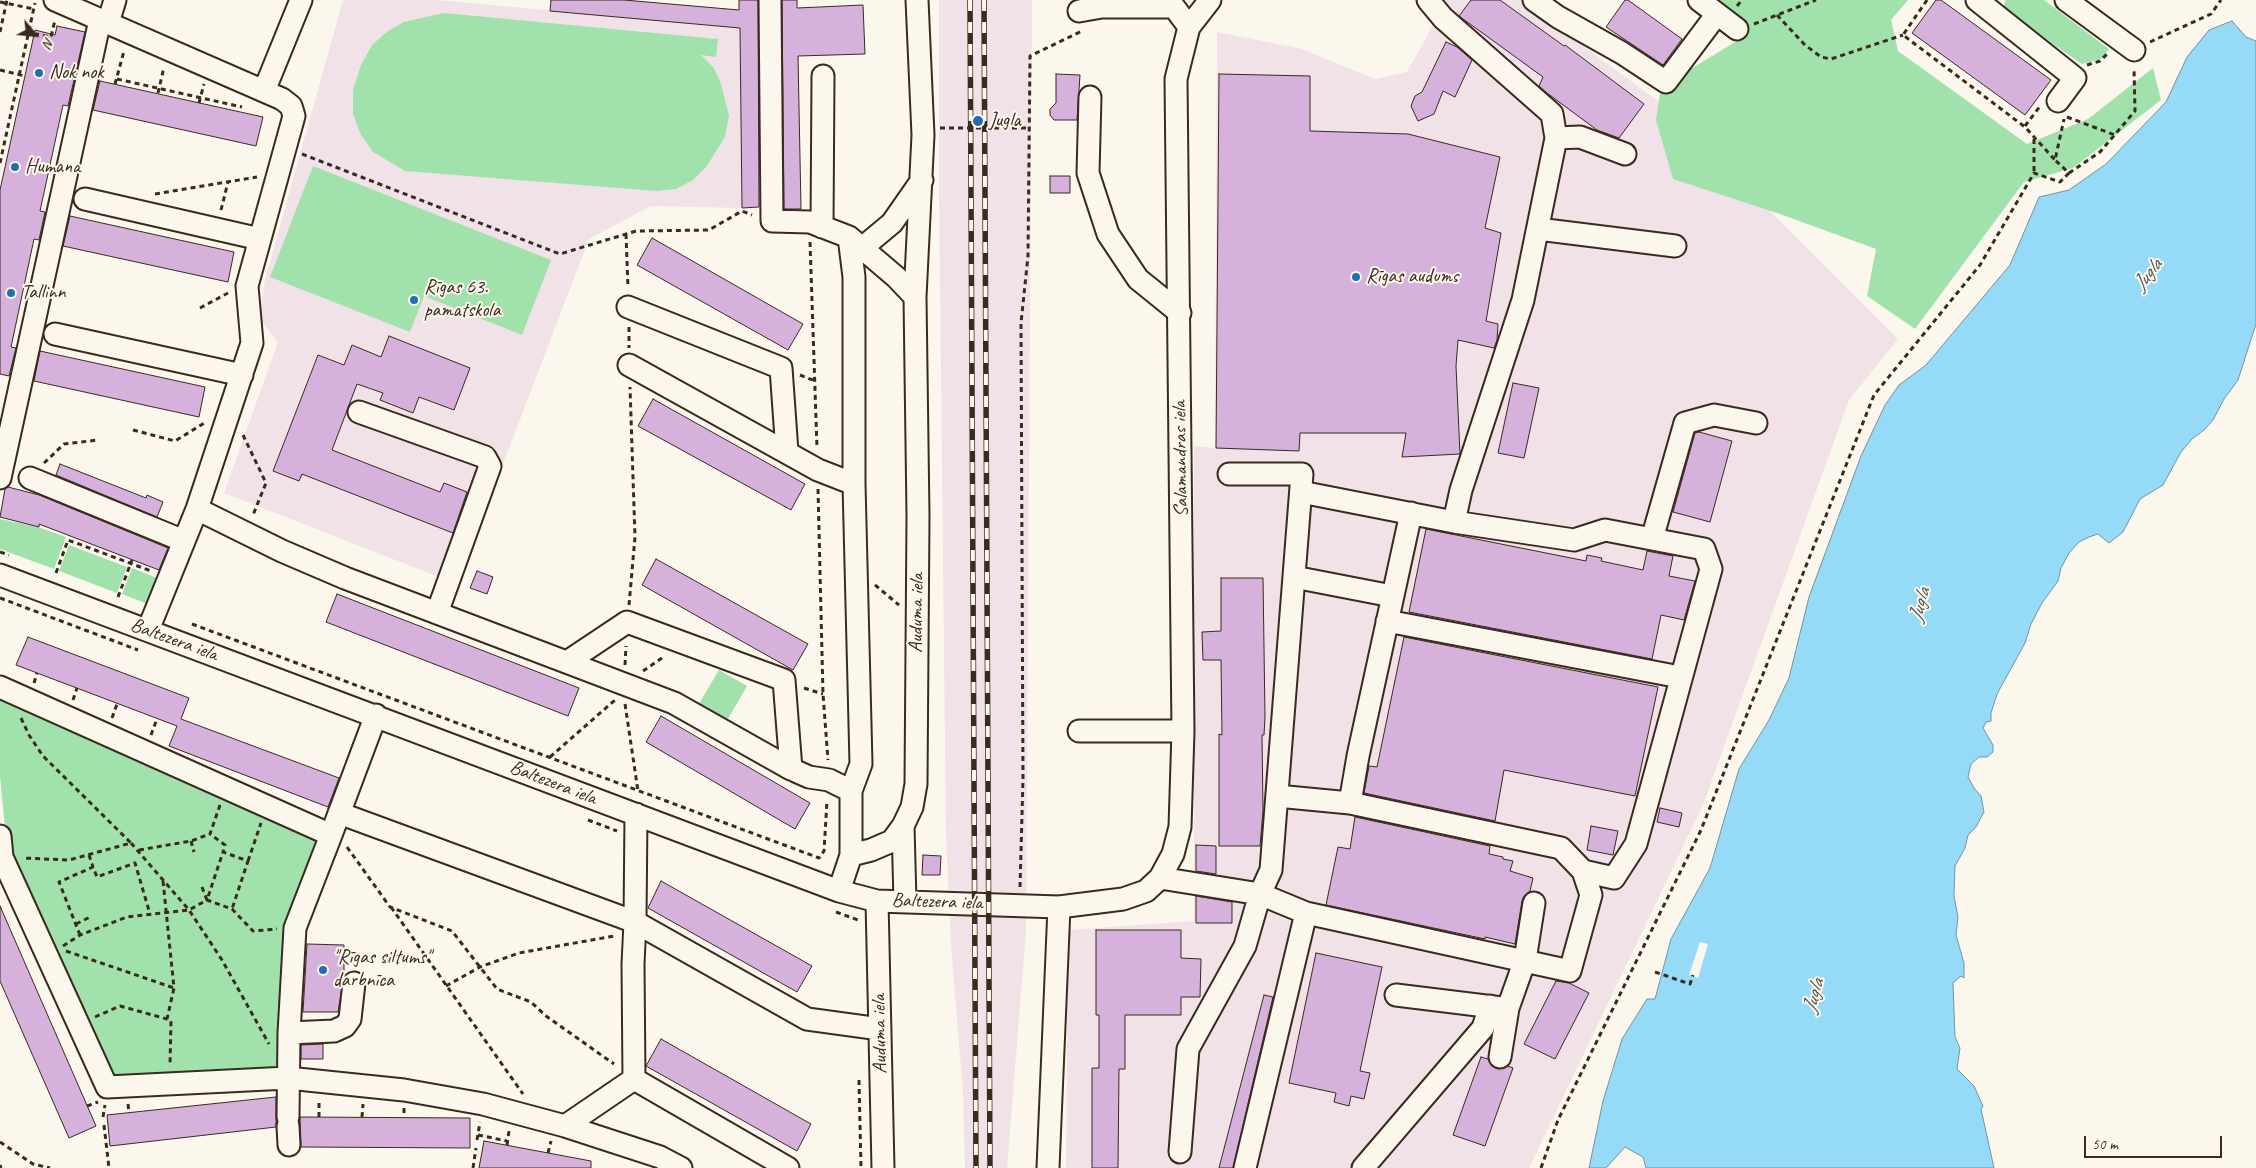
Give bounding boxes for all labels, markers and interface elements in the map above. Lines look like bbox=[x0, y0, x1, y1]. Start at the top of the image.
north arrow bbox=[10, 10, 60, 60]
text: N bbox=[39, 34, 58, 50]
place label: Nok nok bbox=[49, 61, 104, 85]
marker: Nok nok bbox=[33, 67, 45, 79]
place label: Jugla bbox=[989, 109, 1021, 133]
marker: Jugla bbox=[971, 114, 985, 128]
place label: Humana bbox=[25, 155, 80, 179]
marker: Humana bbox=[9, 161, 21, 173]
water label: Jugla bbox=[2128, 254, 2168, 296]
place label: Rīgas audums bbox=[1366, 265, 1458, 289]
marker: Rīgas audums bbox=[1350, 271, 1362, 283]
place label: Rīgas 63. pamatskola bbox=[424, 276, 500, 323]
place label: Tallinn bbox=[21, 281, 66, 305]
marker: Tallinn bbox=[5, 287, 17, 299]
marker: Rīgas 63. pamatskola bbox=[408, 294, 420, 306]
street label: Salamandras iela bbox=[1168, 401, 1194, 517]
street label: Auduma iela bbox=[904, 573, 930, 653]
water label: Jugla bbox=[1904, 586, 1936, 624]
street label: Baltezera iela bbox=[127, 613, 221, 667]
street label: Baltezera iela bbox=[506, 756, 600, 810]
street label: Baltezera iela bbox=[891, 888, 983, 916]
place label: "Rīgas siltums" darbnīca bbox=[333, 946, 430, 993]
marker: "Rīgas siltums" darbnīca bbox=[317, 964, 329, 976]
water label: Jugla bbox=[1798, 977, 1830, 1015]
street label: Auduma iela bbox=[867, 994, 893, 1074]
scale bar bbox=[2086, 1126, 2224, 1158]
text: 50 m bbox=[2092, 1135, 2118, 1154]

